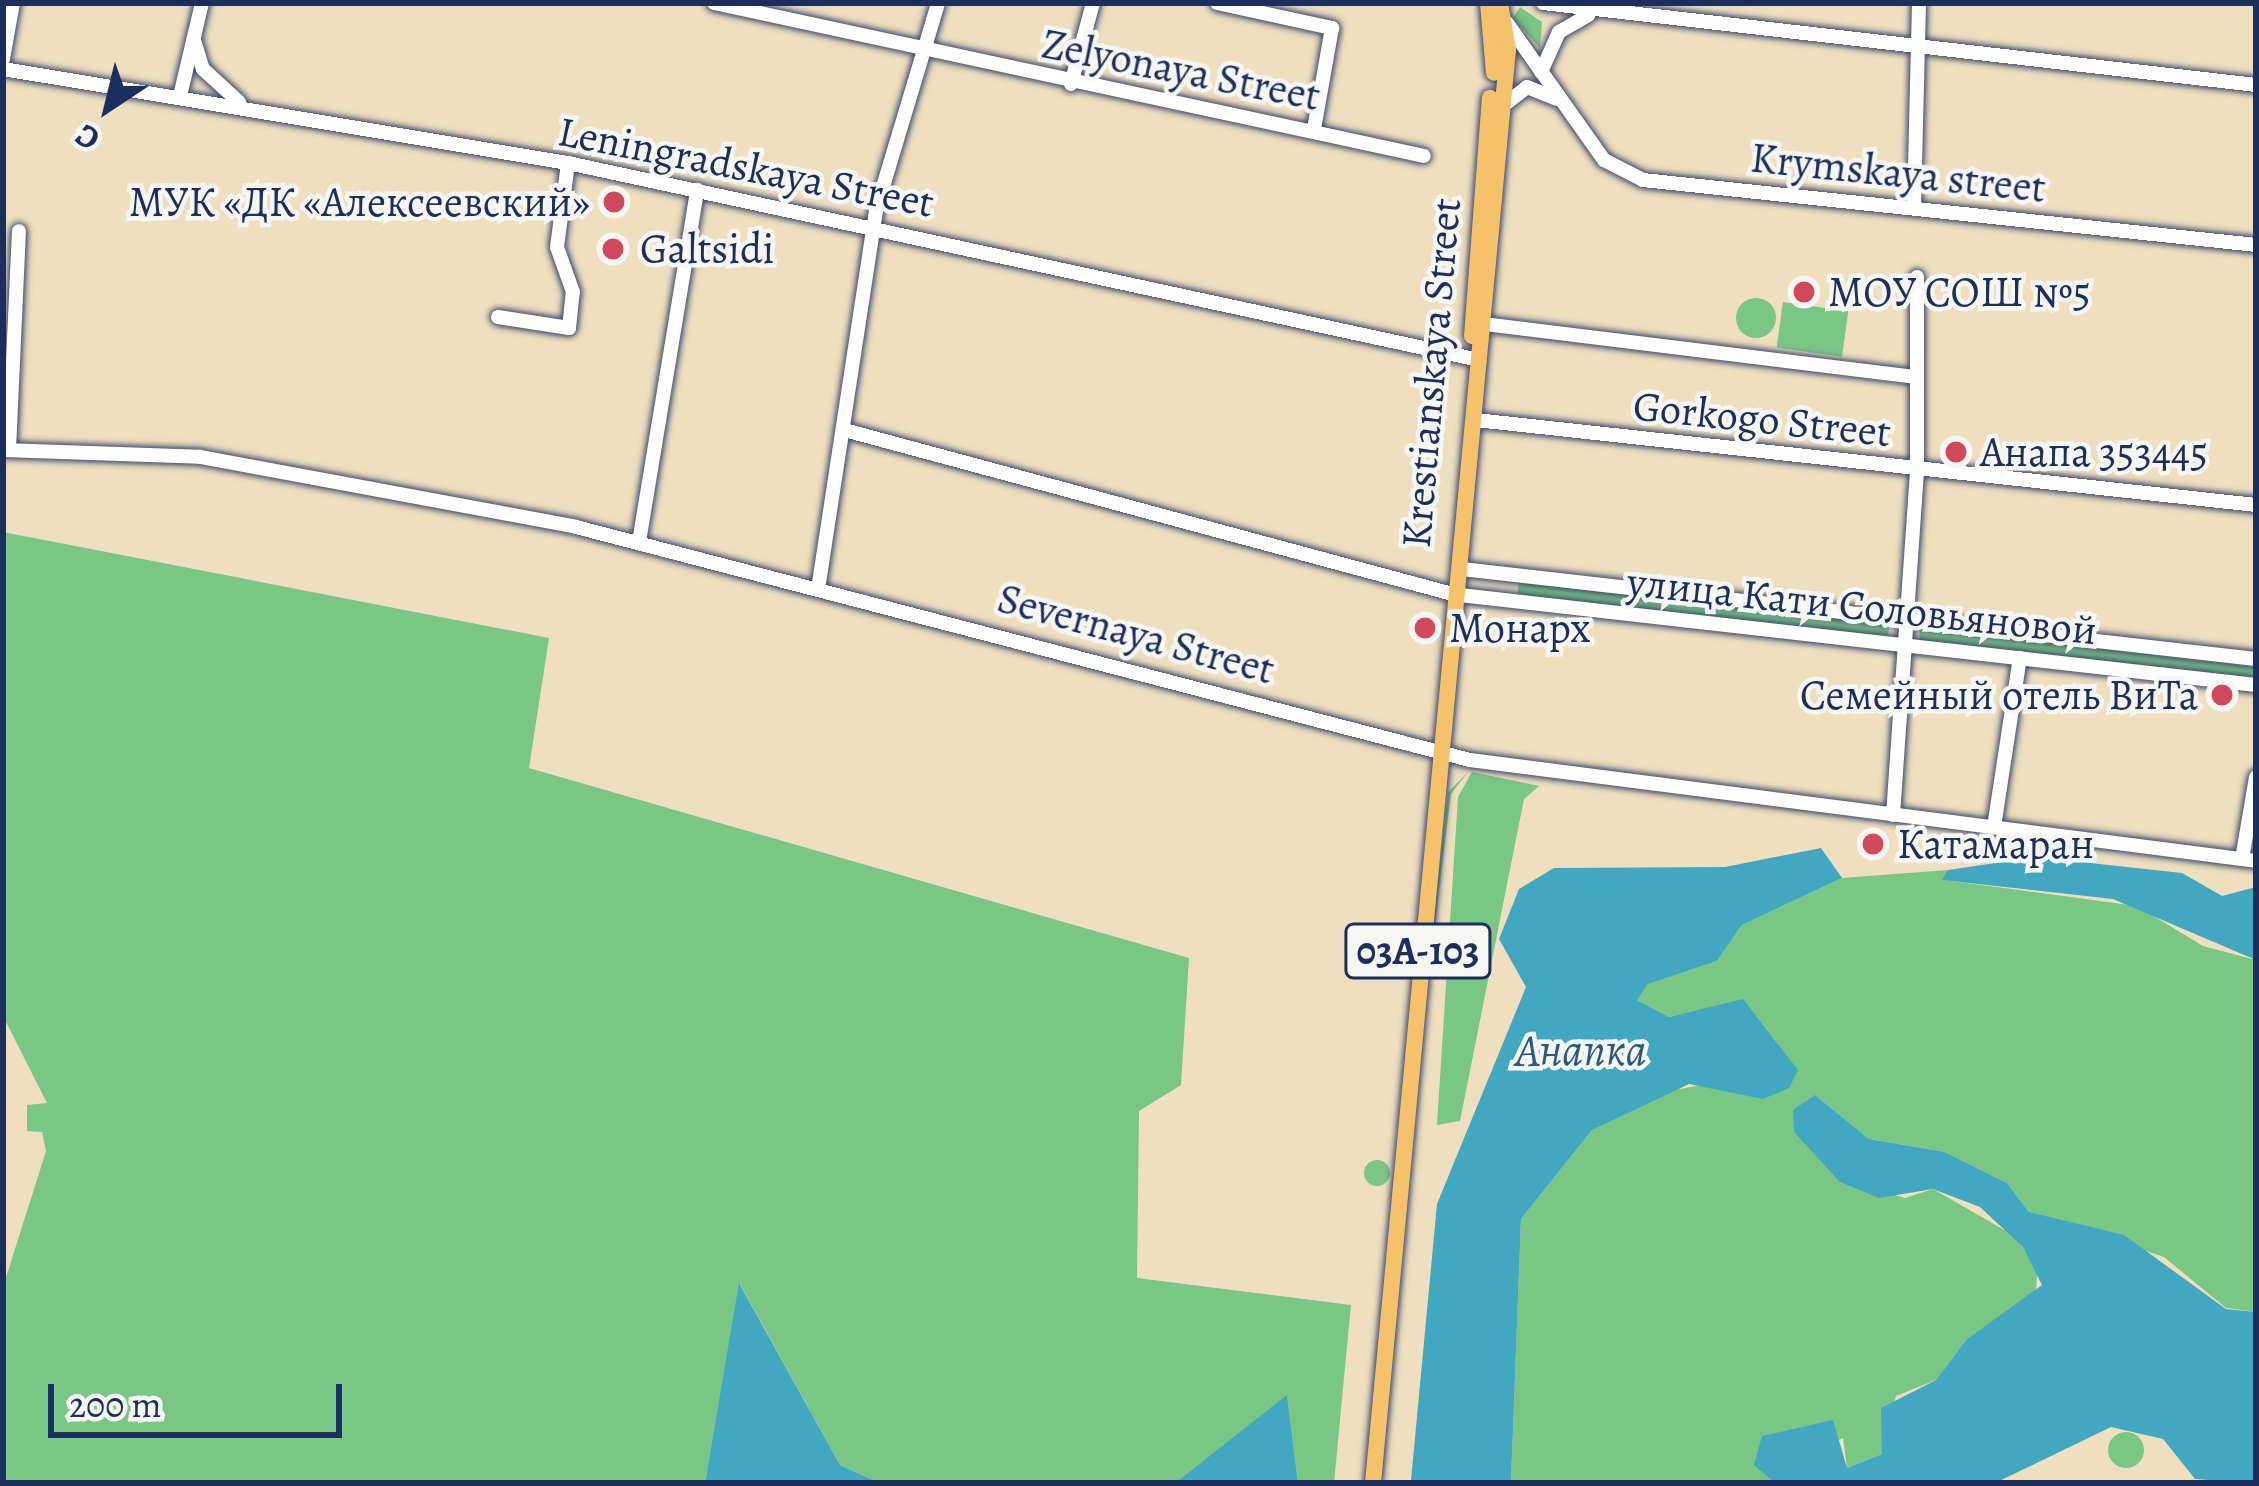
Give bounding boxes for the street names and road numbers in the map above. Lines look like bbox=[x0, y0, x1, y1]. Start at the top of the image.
street label: Zelyonaya Street bbox=[1038, 18, 1324, 122]
street label: Leningradskaya Street bbox=[554, 106, 938, 228]
street label: Krymskaya street bbox=[1748, 132, 2048, 214]
street label: Krestianskaya Street bbox=[1391, 196, 1471, 550]
street label: Gorkogo Street bbox=[1631, 380, 1893, 458]
street label: улица Кати Соловьяновой bbox=[1625, 556, 2099, 656]
street label: Severnaya Street bbox=[992, 573, 1280, 695]
road number: 03А-103 bbox=[1343, 918, 1493, 984]

